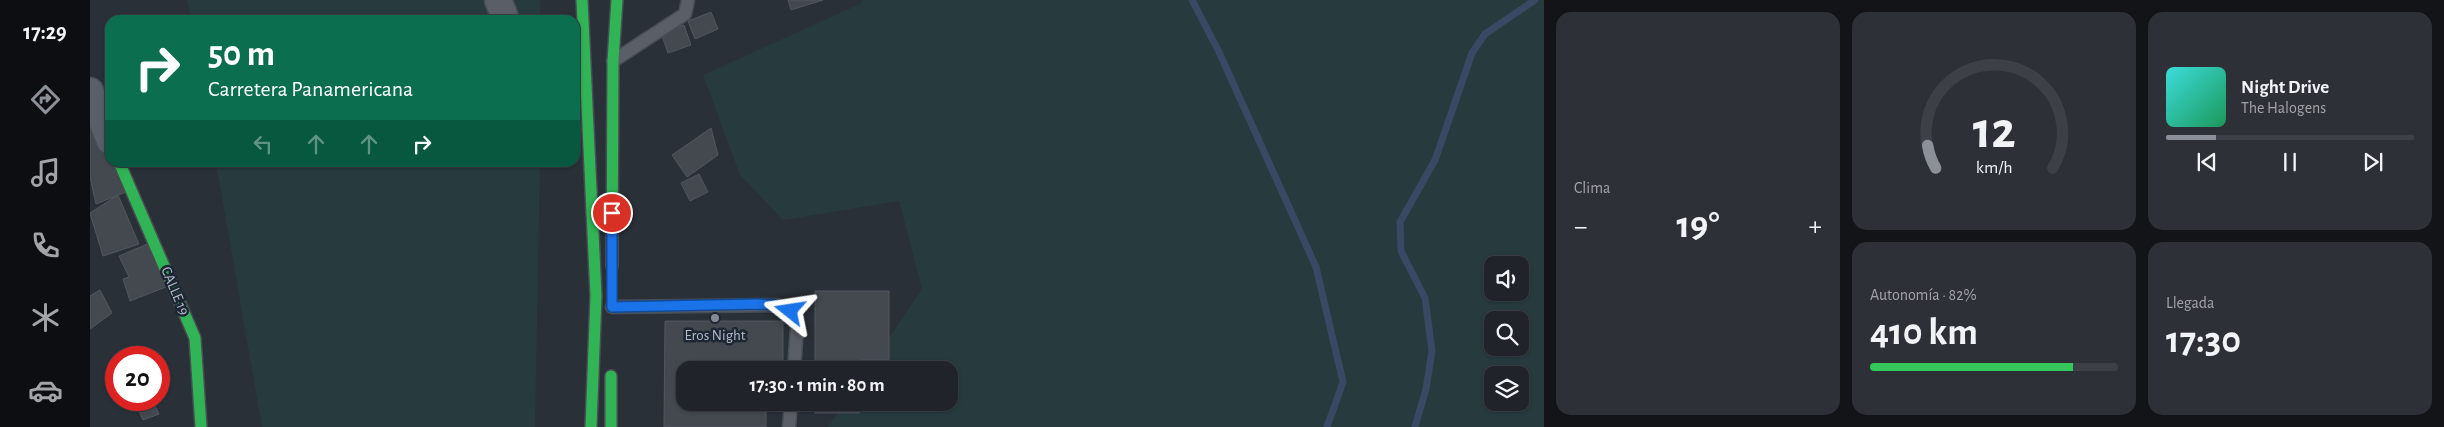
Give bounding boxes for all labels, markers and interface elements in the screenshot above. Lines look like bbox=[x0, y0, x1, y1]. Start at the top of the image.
text: 17:29 bbox=[23, 21, 67, 43]
icon: right bbox=[125, 35, 190, 100]
text: 50 m bbox=[208, 37, 275, 72]
text: Carretera Panamericana bbox=[208, 78, 413, 100]
text: Night Drive bbox=[2241, 78, 2329, 97]
icon: directions bbox=[28, 82, 63, 117]
text: The Halogens bbox=[2241, 100, 2326, 116]
text: 12 bbox=[1972, 105, 2016, 157]
icon: left bbox=[249, 130, 277, 158]
icon: ahead bbox=[302, 130, 330, 158]
icon: ahead bbox=[355, 130, 383, 158]
icon: right bbox=[408, 130, 436, 158]
icon: previous bbox=[2193, 148, 2221, 176]
icon: pause bbox=[2276, 148, 2304, 176]
icon: next bbox=[2359, 148, 2387, 176]
icon: music bbox=[28, 155, 63, 190]
text: km/h bbox=[1976, 159, 2012, 177]
text: Clima bbox=[1574, 180, 1610, 196]
pin bbox=[591, 192, 633, 234]
icon: arrive bbox=[598, 199, 626, 227]
text: 19° bbox=[1676, 207, 1720, 245]
text: − bbox=[1574, 213, 1587, 241]
text: + bbox=[1809, 213, 1822, 241]
icon: phone bbox=[28, 228, 63, 263]
map controls bbox=[1484, 256, 1529, 411]
button: sound bbox=[1484, 256, 1529, 301]
street label: CALLE 19 bbox=[158, 265, 192, 317]
position arrow bbox=[763, 284, 815, 336]
text: Autonomía · 82% bbox=[1870, 287, 1977, 303]
text: Llegada bbox=[2166, 295, 2214, 311]
icon: climate bbox=[28, 300, 63, 335]
button: search bbox=[1484, 311, 1529, 356]
marker: Eros Night bbox=[709, 312, 721, 324]
text: 410 km bbox=[1870, 314, 1978, 352]
text: 17:30 bbox=[2166, 322, 2241, 360]
place label: Eros Night bbox=[684, 328, 746, 343]
speed limit sign: 20 bbox=[105, 346, 170, 411]
button: layers bbox=[1484, 366, 1529, 411]
icon: car bbox=[28, 373, 63, 408]
text: 17:30 · 1 min · 80 m bbox=[749, 376, 885, 395]

